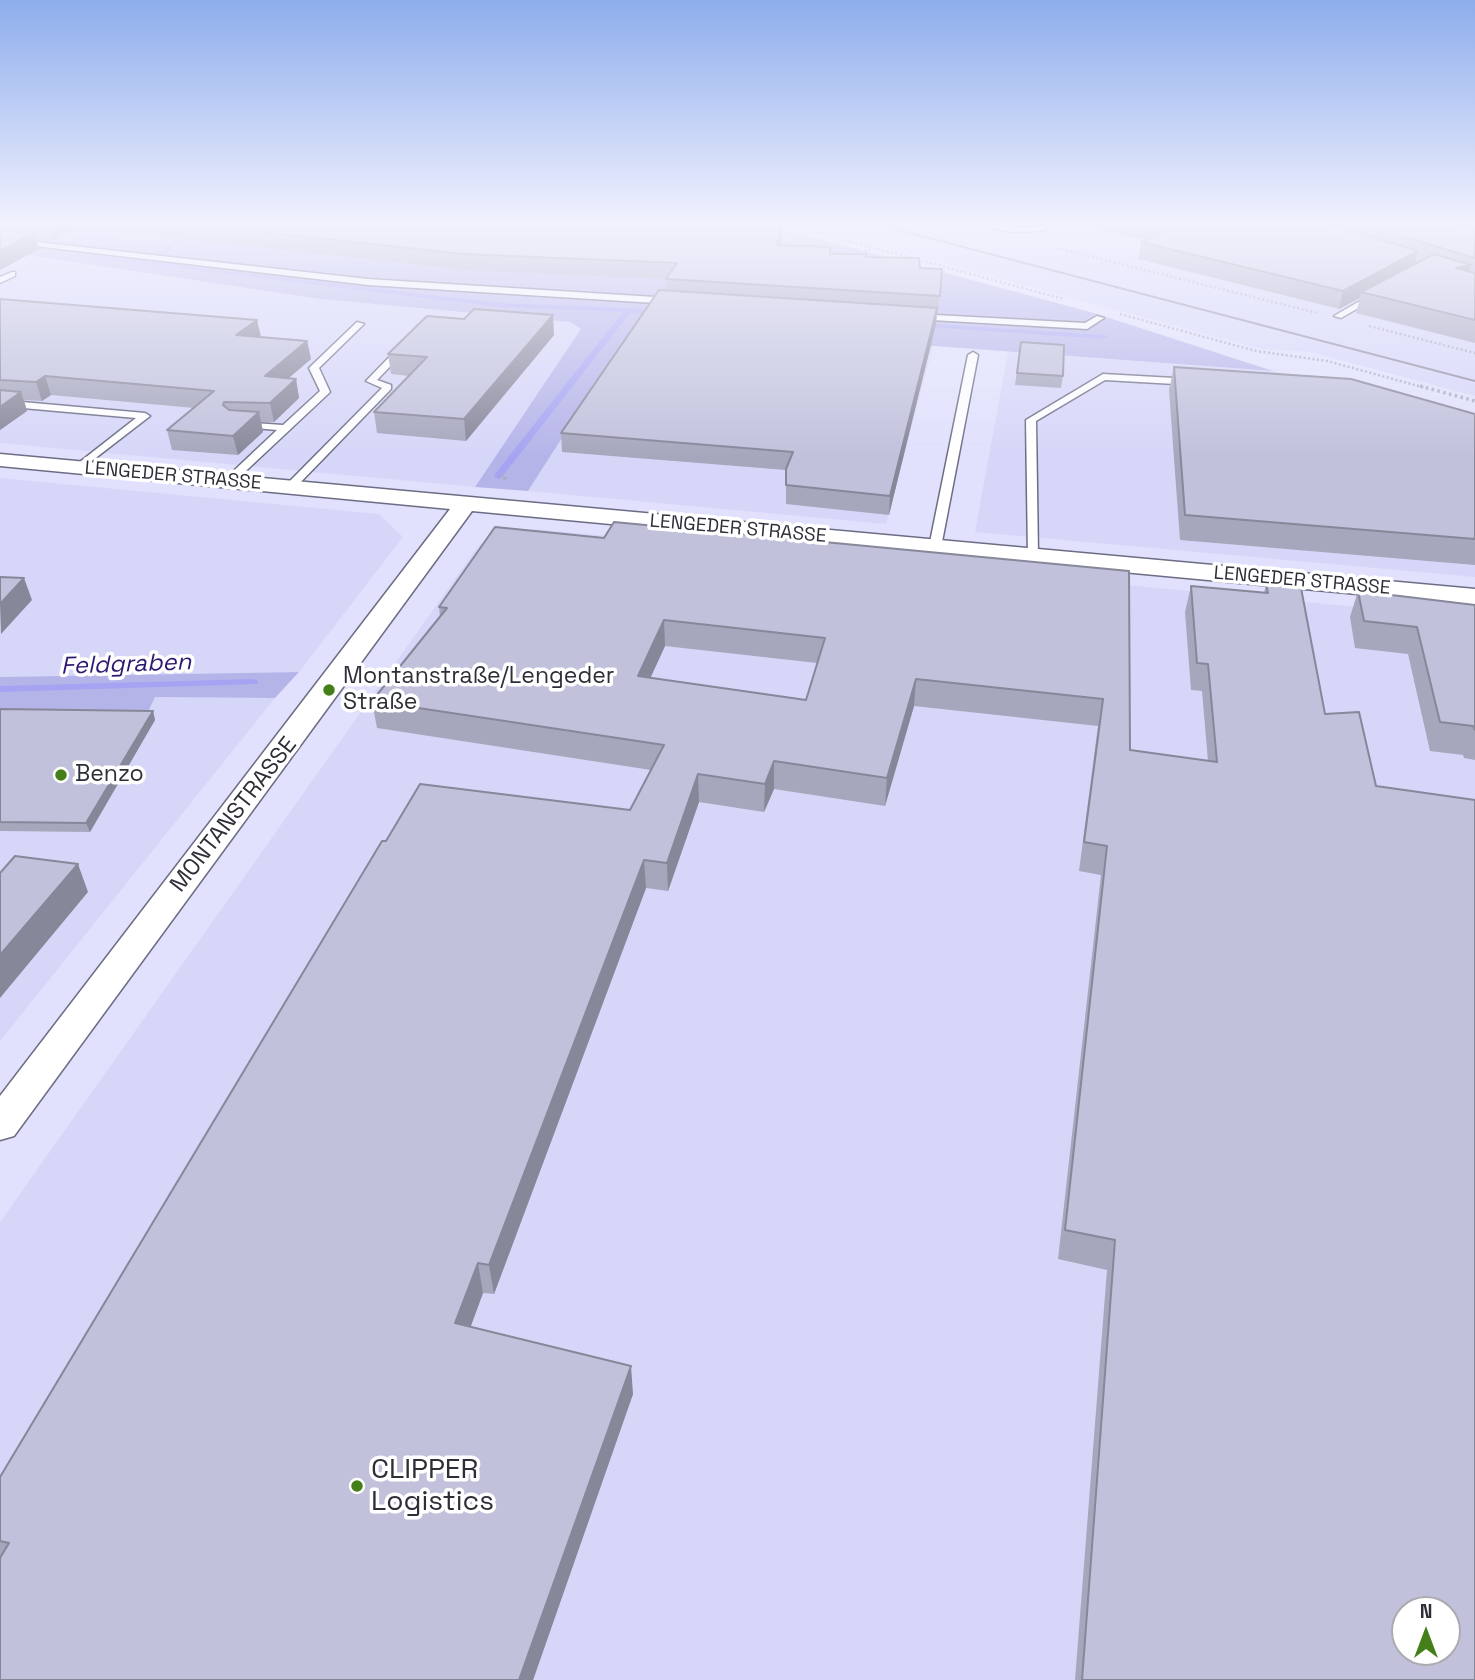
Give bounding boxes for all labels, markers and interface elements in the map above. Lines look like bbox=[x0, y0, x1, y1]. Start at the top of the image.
street label: LENGEDER STRASSE bbox=[84, 457, 262, 495]
street label: LENGEDER STRASSE bbox=[649, 510, 827, 548]
street label: LENGEDER STRASSE bbox=[1213, 562, 1391, 600]
water label: Feldgraben bbox=[60, 648, 192, 682]
place label: Montanstraße/Lengeder Straße bbox=[343, 663, 615, 717]
marker: Montanstraße/Lengeder Straße bbox=[321, 682, 337, 698]
street label: MONTANSTRASSE bbox=[165, 732, 303, 898]
place label: Benzo bbox=[75, 761, 144, 789]
marker: Benzo bbox=[53, 767, 69, 783]
place label: CLIPPER Logistics bbox=[371, 1453, 494, 1519]
marker: CLIPPER Logistics bbox=[349, 1478, 365, 1494]
north arrow bbox=[1391, 1596, 1461, 1666]
text: N bbox=[1420, 1599, 1432, 1624]

